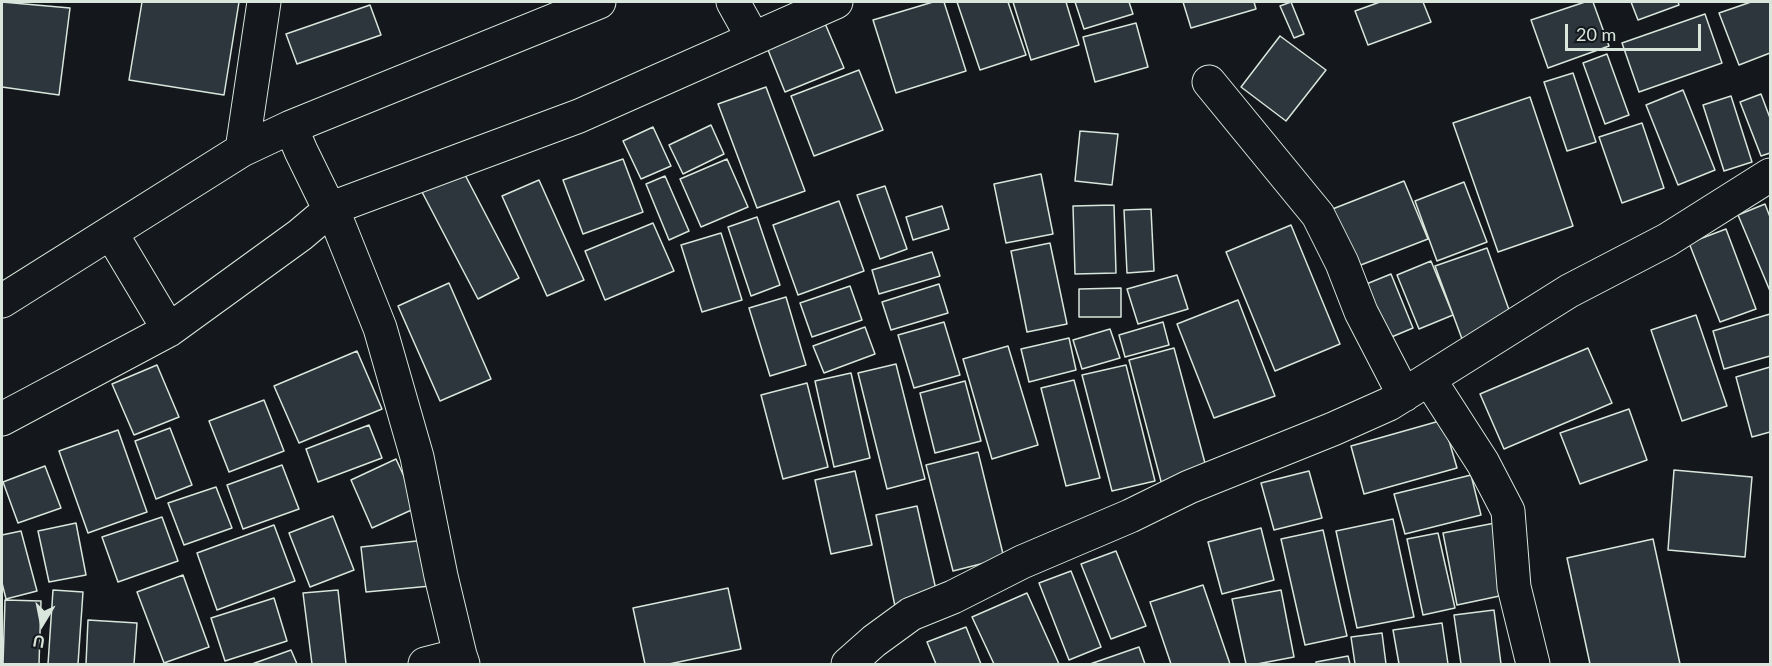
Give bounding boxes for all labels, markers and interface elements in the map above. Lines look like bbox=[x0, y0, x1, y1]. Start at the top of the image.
scale bar bbox=[1568, 12, 1704, 50]
text: 20 m bbox=[1576, 23, 1616, 45]
north arrow bbox=[12, 594, 72, 654]
text: U bbox=[31, 632, 46, 653]

